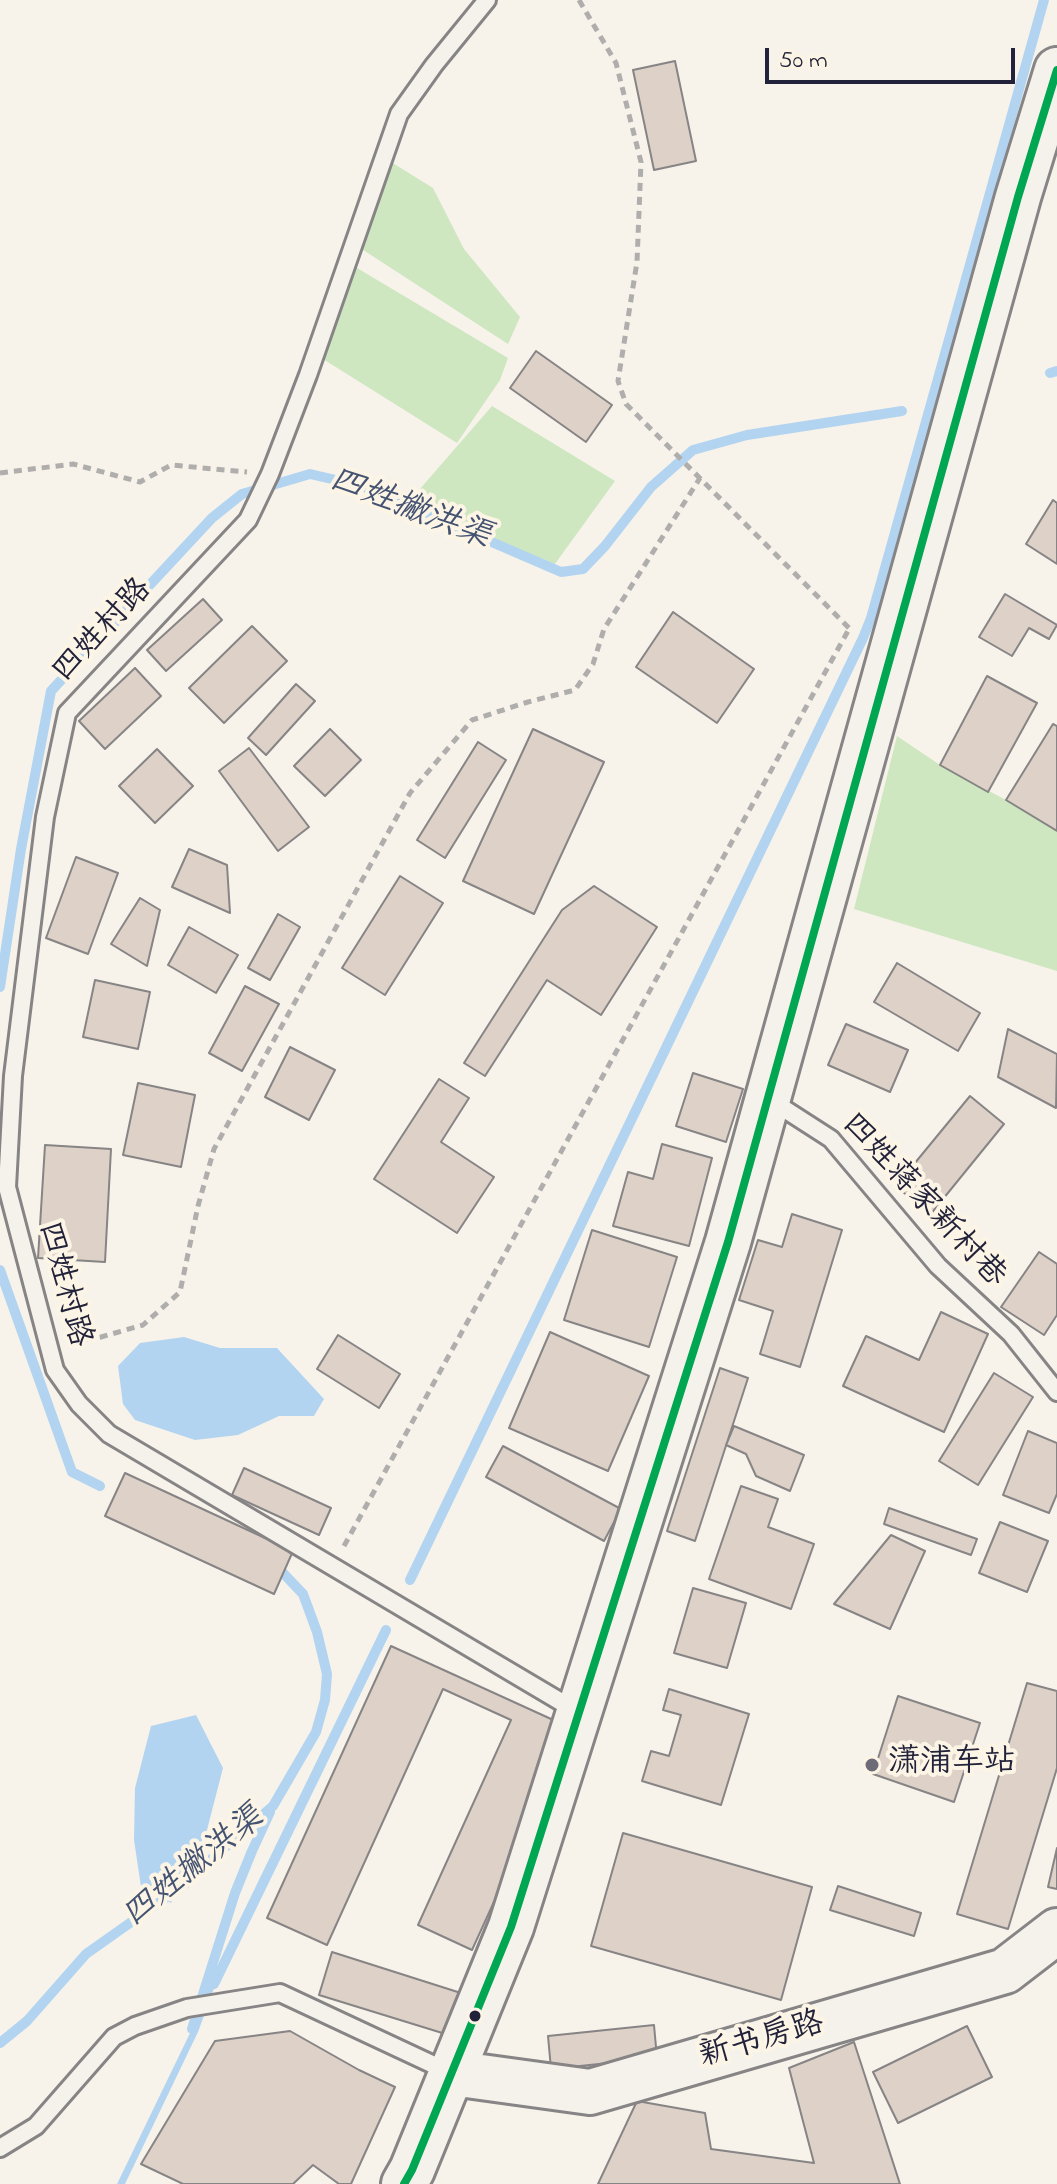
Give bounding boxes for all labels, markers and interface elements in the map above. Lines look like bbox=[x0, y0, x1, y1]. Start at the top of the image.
scale bar bbox=[769, 32, 1019, 82]
text: 50 m bbox=[779, 44, 828, 79]
water label: 四姓撇洪渠 bbox=[322, 461, 496, 561]
street label: 四姓村路 bbox=[46, 572, 162, 692]
street label: 四姓蒋家新村巷 bbox=[832, 1107, 1012, 1297]
street label: 四姓村路 bbox=[27, 1218, 97, 1352]
place label: 潇浦车站 bbox=[888, 1746, 1016, 1784]
marker: 潇浦车站 bbox=[863, 1756, 881, 1774]
water label: 四姓撇洪渠 bbox=[116, 1800, 274, 1938]
street label: 新书房路 bbox=[695, 2006, 829, 2078]
unlabelled marker bbox=[467, 2008, 483, 2024]

